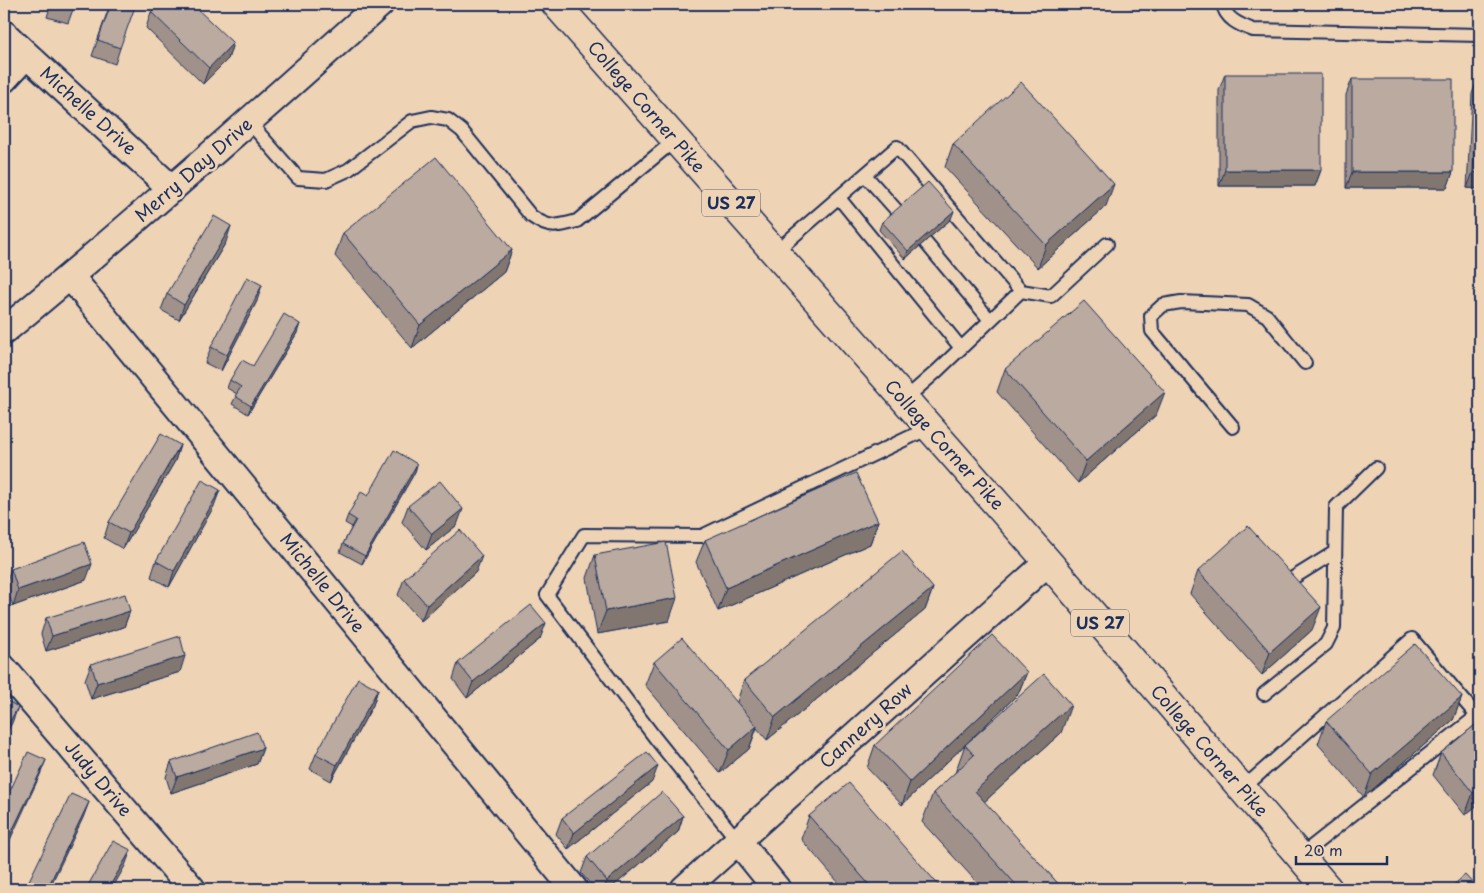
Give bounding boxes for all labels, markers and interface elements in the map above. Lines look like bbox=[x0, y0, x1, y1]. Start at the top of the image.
street label: College Corner Pike bbox=[582, 34, 712, 178]
street label: Michelle Drive bbox=[35, 59, 143, 161]
street label: Merry Day Drive bbox=[128, 110, 258, 228]
road number: US 27 bbox=[702, 190, 760, 217]
street label: College Corner Pike bbox=[879, 373, 1011, 515]
street label: Michelle Drive bbox=[274, 526, 372, 638]
road number: US 27 bbox=[1071, 610, 1129, 636]
street label: Cannery Row bbox=[813, 676, 917, 774]
street label: College Corner Pike bbox=[1145, 678, 1275, 822]
street label: Judy Drive bbox=[59, 734, 139, 822]
scale bar bbox=[1296, 833, 1388, 865]
text: 20 m bbox=[1304, 838, 1343, 861]

